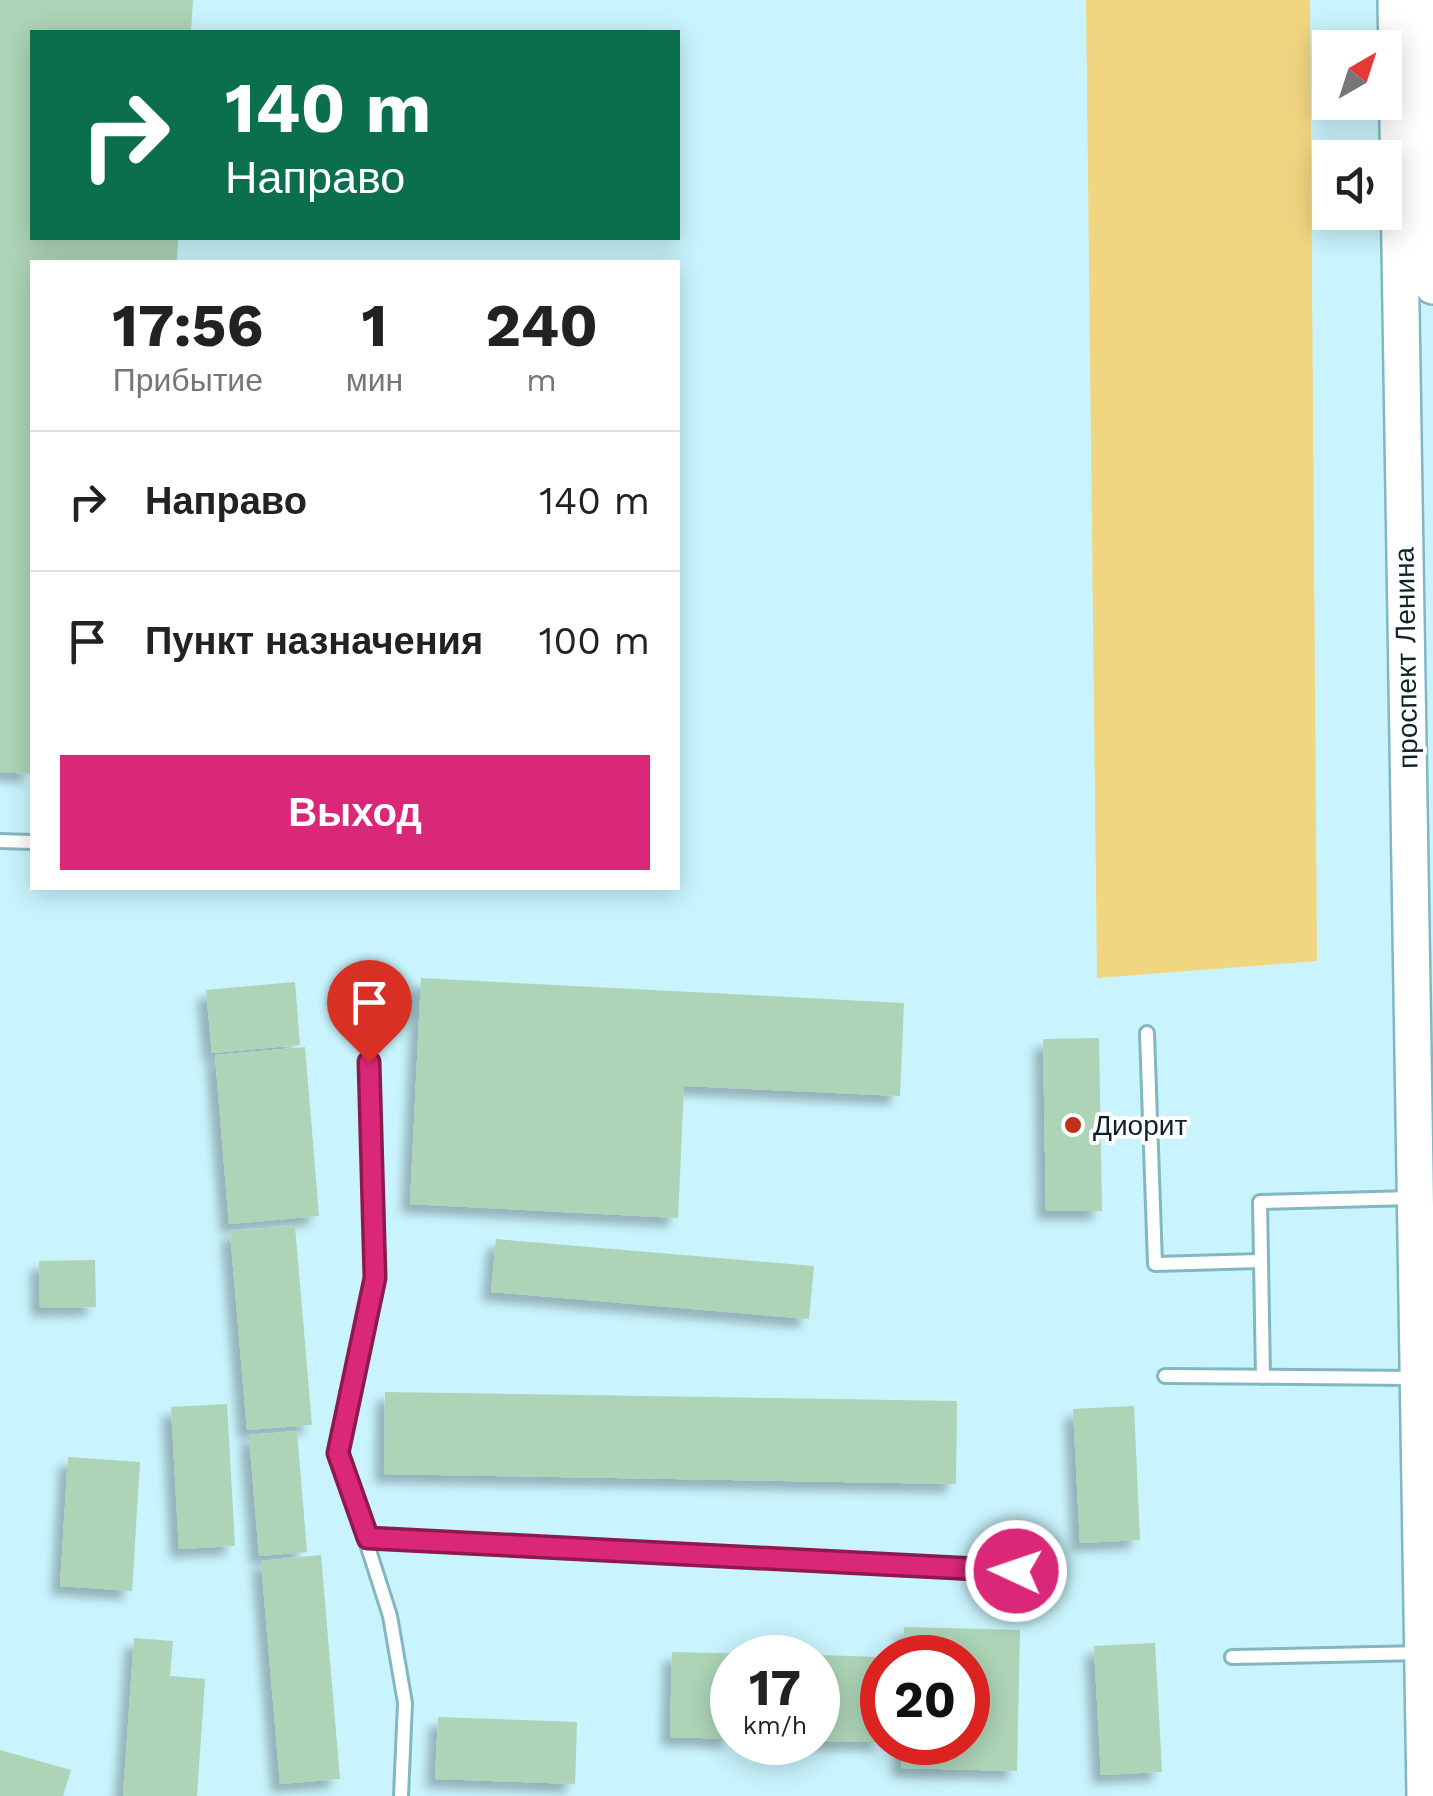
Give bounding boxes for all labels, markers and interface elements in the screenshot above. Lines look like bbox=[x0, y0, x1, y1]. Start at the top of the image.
north arrow bbox=[1312, 30, 1402, 120]
map controls bbox=[1312, 30, 1402, 230]
text: 140 m bbox=[225, 67, 431, 149]
icon: right bbox=[60, 70, 190, 200]
button: sound bbox=[1312, 140, 1402, 230]
text: Направо bbox=[225, 151, 405, 204]
text: 17:56 bbox=[112, 290, 263, 361]
text: 1 bbox=[361, 290, 387, 361]
text: 240 bbox=[485, 290, 598, 361]
text: Прибытие bbox=[113, 361, 263, 399]
text: мин bbox=[346, 361, 403, 399]
text: m bbox=[526, 361, 557, 399]
icon: right bbox=[60, 474, 115, 529]
text: Направо bbox=[145, 479, 307, 523]
text: 140 m bbox=[539, 479, 650, 523]
street label: проспект Ленина bbox=[1388, 546, 1424, 769]
icon: arrive bbox=[60, 614, 115, 669]
text: Пункт назначения bbox=[145, 619, 483, 663]
text: 100 m bbox=[539, 619, 650, 663]
button: Выход bbox=[60, 755, 650, 870]
pin bbox=[327, 960, 412, 1063]
icon: arrive bbox=[342, 975, 397, 1030]
place label: Диорит bbox=[1093, 1109, 1187, 1142]
marker: Диорит bbox=[1062, 1114, 1084, 1136]
position arrow bbox=[964, 1519, 1068, 1623]
speed limit sign: 20 bbox=[860, 1635, 990, 1765]
text: 17 bbox=[749, 1658, 801, 1717]
text: km/h bbox=[743, 1711, 807, 1740]

